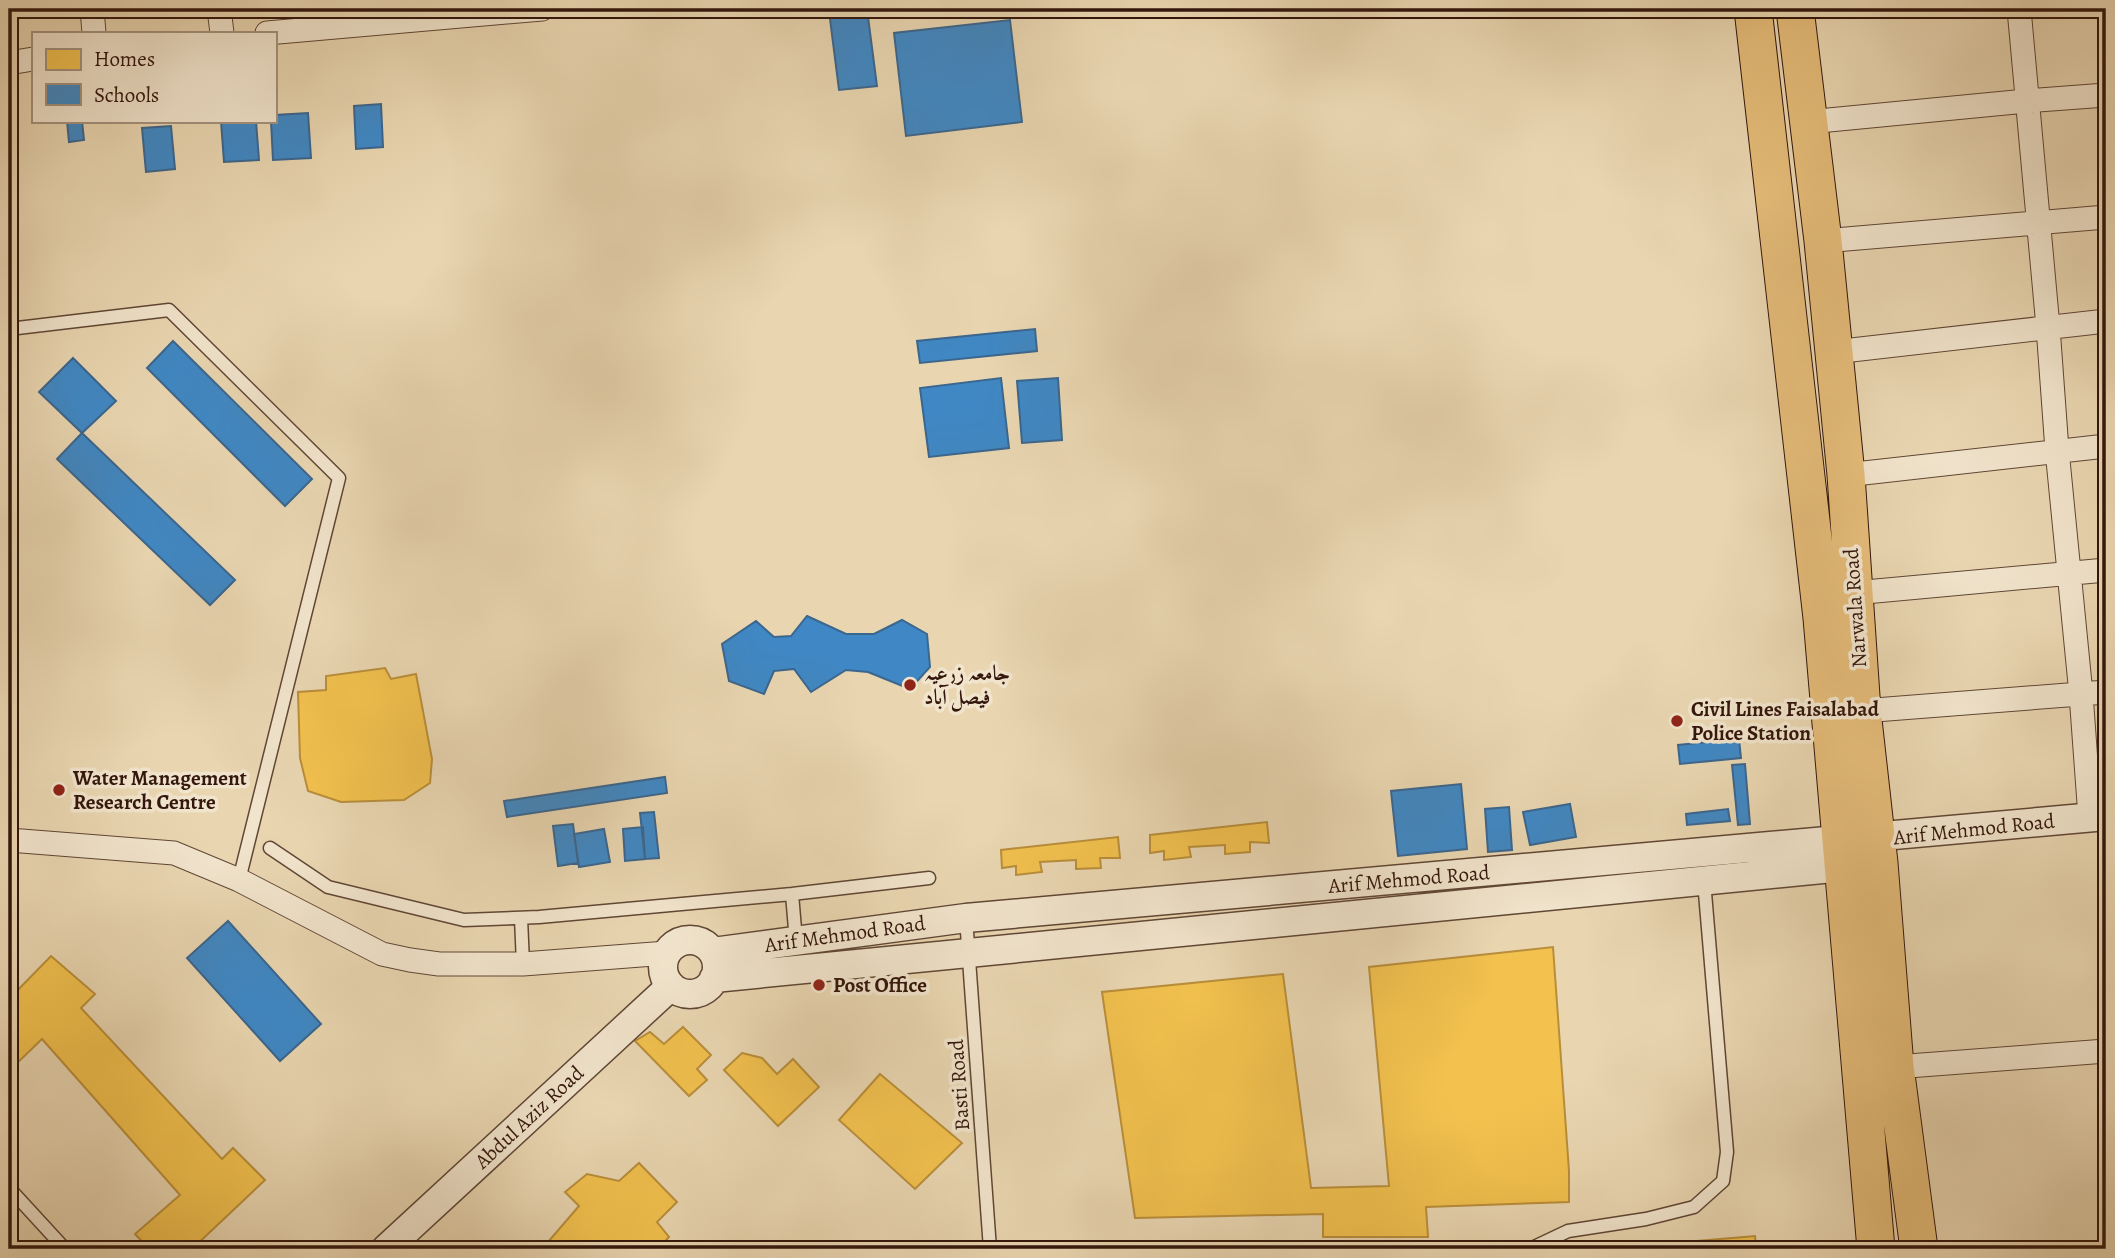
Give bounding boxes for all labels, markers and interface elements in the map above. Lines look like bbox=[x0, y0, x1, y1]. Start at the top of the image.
legend bbox=[32, 32, 276, 122]
text: Homes bbox=[94, 45, 155, 73]
text: Schools bbox=[94, 81, 159, 109]
street label: Narwala Road bbox=[1837, 547, 1873, 669]
place label: جامعہ زرعیہ فیصل آباد bbox=[924, 659, 1010, 712]
marker: جامعہ زرعیہ فیصل آباد bbox=[902, 677, 918, 693]
place label: Civil Lines Faisalabad Police Station bbox=[1691, 695, 1880, 747]
marker: Civil Lines Faisalabad Police Station bbox=[1669, 713, 1685, 729]
place label: Water Management Research Centre bbox=[72, 764, 247, 816]
marker: Water Management Research Centre bbox=[51, 782, 67, 798]
street label: Arif Mehmod Road bbox=[1891, 807, 2057, 851]
street label: Arif Mehmod Road bbox=[1326, 858, 1492, 900]
street label: Arif Mehmod Road bbox=[762, 909, 928, 959]
place label: Post Office bbox=[833, 971, 927, 999]
marker: Post Office bbox=[811, 977, 827, 993]
street label: Basti Road bbox=[942, 1038, 976, 1132]
street label: Abdul Aziz Road bbox=[468, 1059, 590, 1176]

